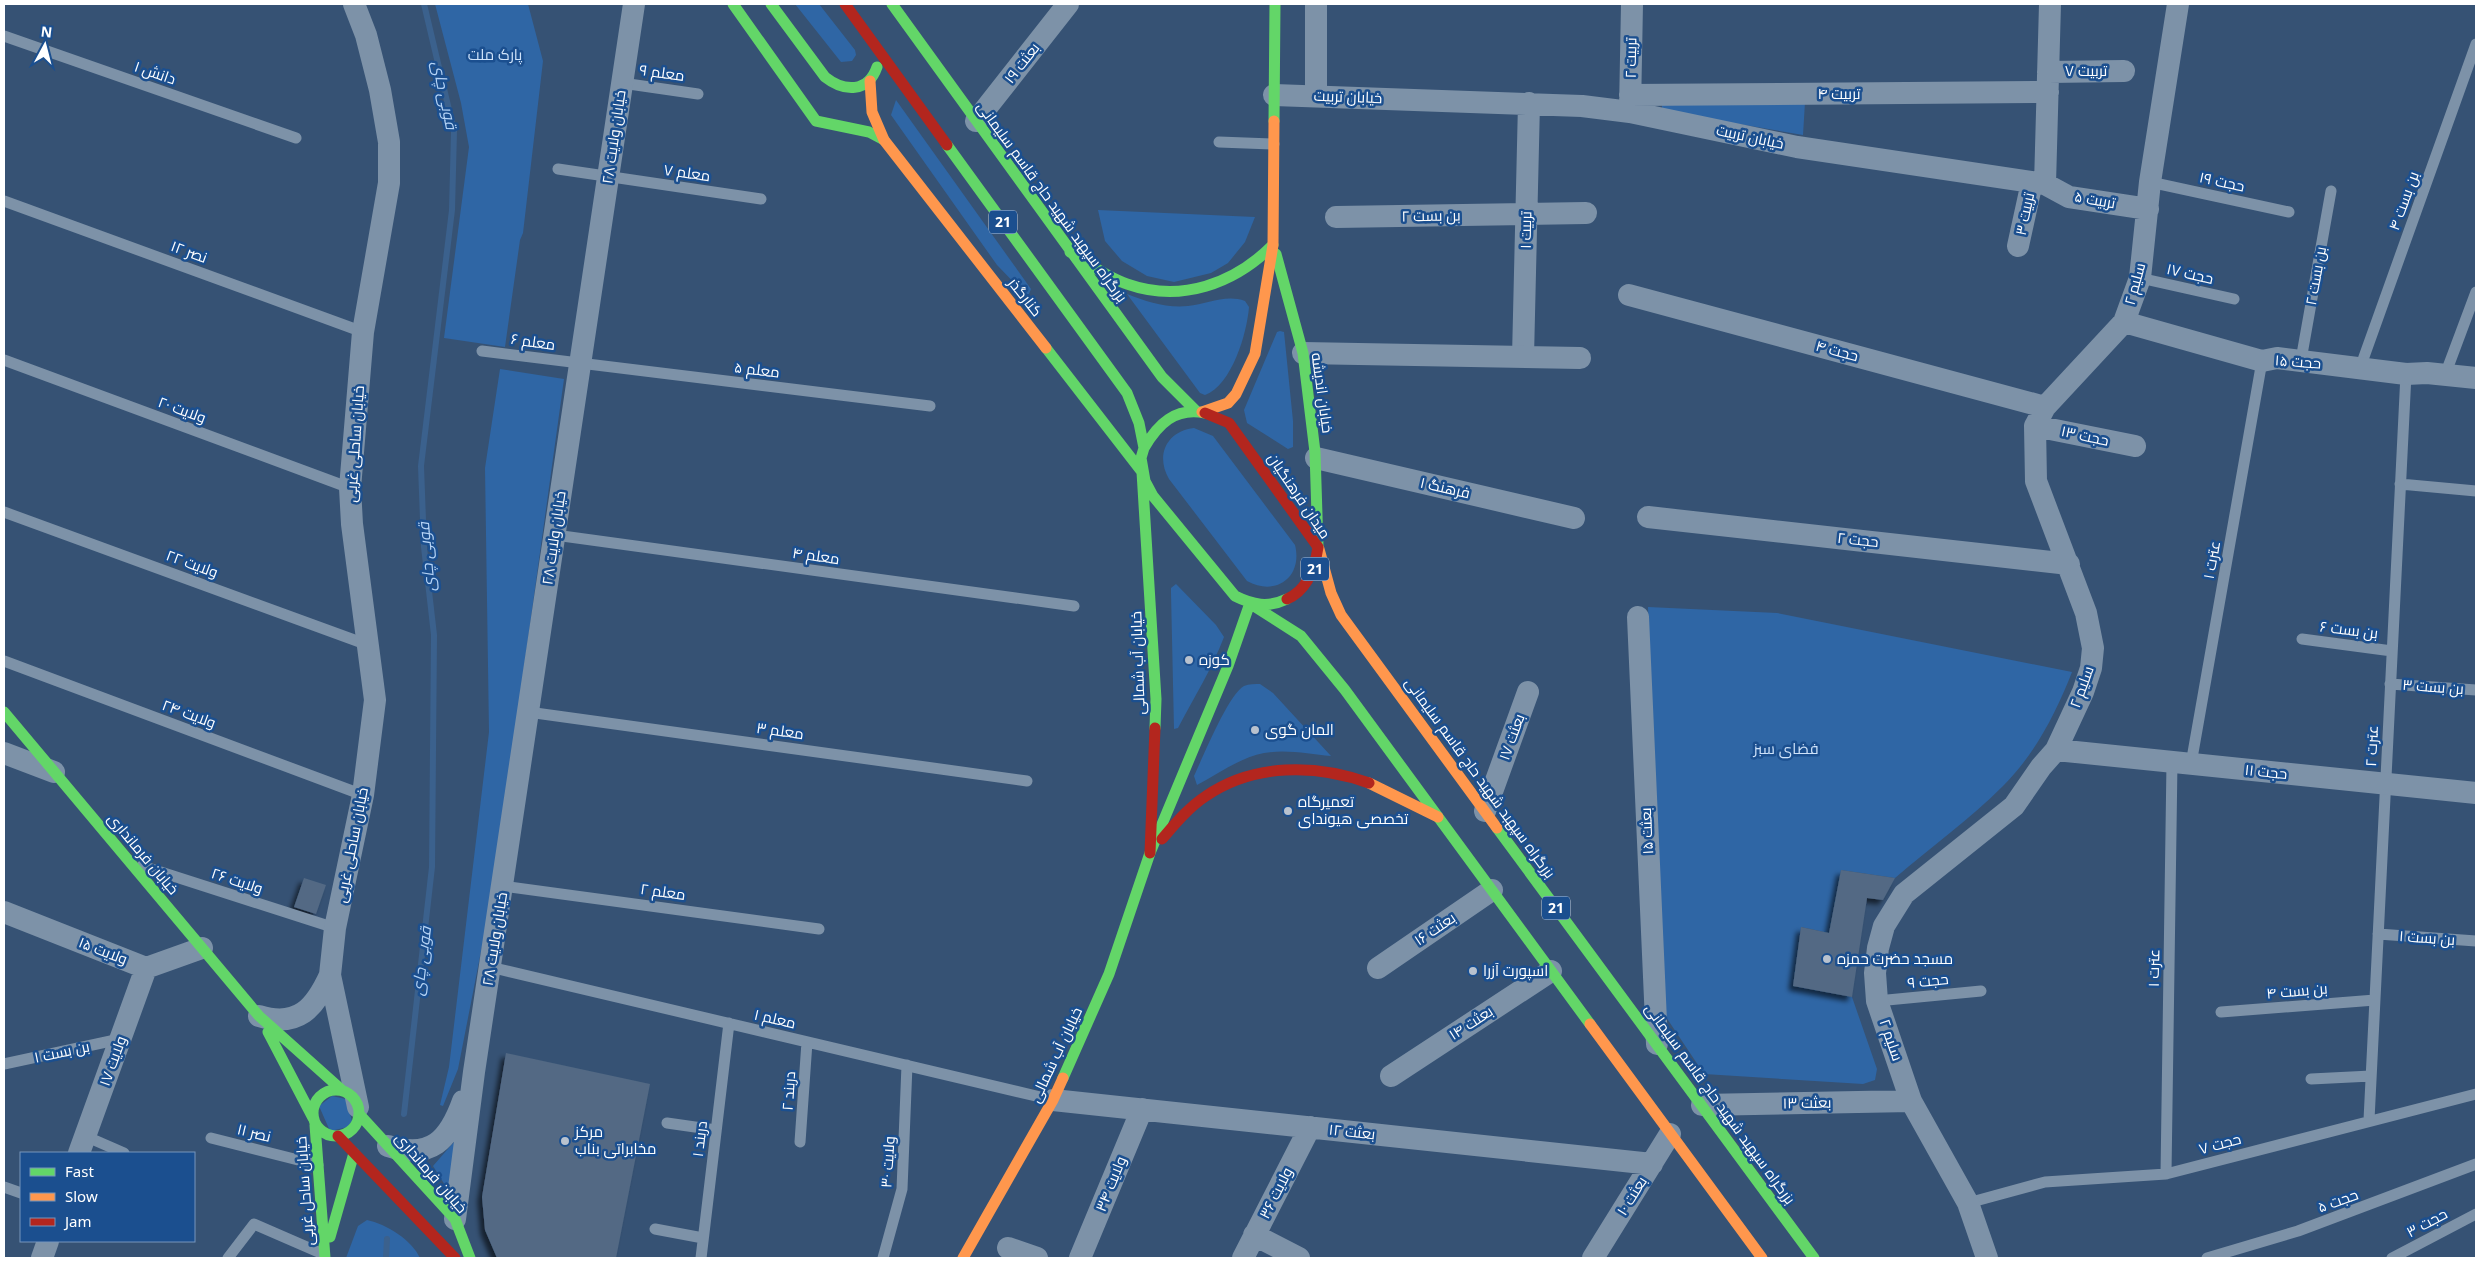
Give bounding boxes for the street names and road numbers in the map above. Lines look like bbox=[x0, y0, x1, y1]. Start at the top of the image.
street label: تربیت ۲ bbox=[1620, 37, 1640, 79]
street label: بعثت ۱۹ bbox=[999, 38, 1043, 87]
street label: دانش ۱ bbox=[132, 56, 179, 89]
street label: معلم ۹ bbox=[638, 59, 686, 86]
street label: تربیت ۷ bbox=[2065, 60, 2107, 80]
street label: تربیت ۴ bbox=[1817, 83, 1861, 103]
street label: خیابان تربیت bbox=[1313, 85, 1383, 108]
street label: خیابان ولایت ۲۸ bbox=[597, 89, 630, 185]
street label: بزرگراه سپهبد شهید حاج قاسم سلیمانی bbox=[971, 97, 1133, 307]
street label: خیابان تربیت bbox=[1714, 119, 1786, 154]
street label: معلم ۷ bbox=[662, 159, 712, 186]
street label: حجت ۱۹ bbox=[2198, 166, 2247, 196]
street label: بن بست ۴ bbox=[2383, 168, 2424, 233]
street label: تربیت ۵ bbox=[2073, 186, 2117, 212]
street label: تربیت ۳ bbox=[2010, 191, 2038, 237]
street label: بن بست ۲ bbox=[1401, 204, 1461, 227]
road number: 21 bbox=[989, 210, 1017, 233]
street label: تربیت ۱ bbox=[1515, 211, 1535, 249]
street label: نصر ۱۲ bbox=[168, 235, 210, 267]
street label: بن بست ۲ bbox=[2300, 245, 2331, 307]
street label: حجت ۱۷ bbox=[2165, 258, 2216, 288]
street label: سلیم ۲ bbox=[2119, 260, 2150, 307]
street label: کنارگذر bbox=[1004, 272, 1047, 320]
street label: معلم ۶ bbox=[509, 328, 557, 355]
street label: حجت ۴ bbox=[1814, 335, 1861, 365]
street label: حجت ۱۵ bbox=[2274, 349, 2322, 373]
street label: خیابان اندیشه bbox=[1306, 351, 1339, 435]
street label: معلم ۵ bbox=[733, 356, 781, 383]
street label: خیابان ساحلی غربی bbox=[340, 385, 369, 503]
street label: ولایت ۲۰ bbox=[156, 391, 209, 427]
street label: حجت ۱۳ bbox=[2060, 420, 2111, 450]
street label: میدان فرهنگیان bbox=[1263, 449, 1336, 543]
street label: فرهنگ ۱ bbox=[1418, 472, 1472, 502]
street label: خیابان ولایت ۲۸ bbox=[537, 490, 570, 586]
street label: حجت ۲ bbox=[1836, 527, 1880, 551]
street label: عترت ۱ bbox=[2198, 539, 2224, 580]
street label: معلم ۴ bbox=[791, 542, 841, 569]
street label: ولایت ۲۲ bbox=[164, 544, 221, 582]
road number: 21 bbox=[1301, 558, 1329, 580]
street label: خیابان آب شمالی bbox=[1125, 611, 1150, 715]
street label: بن بست ۶ bbox=[2319, 616, 2379, 643]
street label: سلیم ۲ bbox=[2064, 663, 2099, 711]
street label: بزرگراه سپهبد شهید حاج قاسم سلیمانی bbox=[1399, 673, 1561, 883]
street label: بن بست ۳ bbox=[2402, 674, 2464, 699]
street label: ولایت ۲۴ bbox=[160, 694, 219, 732]
street label: بعثت ۱۷ bbox=[1493, 711, 1529, 763]
street label: معلم ۳ bbox=[755, 717, 805, 744]
street label: عترت ۲ bbox=[2360, 725, 2382, 767]
street label: حجت ۱۱ bbox=[2244, 759, 2288, 783]
street label: خیابان ساحلی غربی bbox=[330, 785, 373, 904]
street label: بعثت ۱۵ bbox=[1635, 807, 1657, 855]
street label: خیابان فرمانداری bbox=[103, 808, 184, 899]
street label: ولایت ۲۶ bbox=[209, 862, 266, 898]
street label: معلم ۲ bbox=[639, 878, 687, 905]
street label: خیابان ولایت ۲۸ bbox=[477, 890, 512, 987]
road number: 21 bbox=[1542, 896, 1570, 920]
street label: بعثت ۱۶ bbox=[1410, 907, 1459, 949]
street label: بن بست ۱ bbox=[2398, 925, 2456, 950]
street label: ولایت ۱۵ bbox=[76, 932, 131, 969]
street label: عترت ۱ bbox=[2143, 949, 2163, 987]
street label: حجت ۹ bbox=[1906, 968, 1949, 992]
street label: بن بست ۴ bbox=[2265, 977, 2328, 1004]
street label: بزرگراه سپهبد شهید حاج قاسم سلیمانی bbox=[1639, 999, 1801, 1209]
street label: بعثت ۱۴ bbox=[1445, 1001, 1496, 1044]
street label: خیابان آب شمالی bbox=[1024, 1003, 1087, 1106]
street label: معلم ۱ bbox=[752, 1004, 798, 1033]
street label: سلیم ۲ bbox=[1875, 1016, 1908, 1064]
street label: ولایت ۱۷ bbox=[94, 1033, 130, 1089]
street label: بن بست ۱ bbox=[32, 1035, 92, 1068]
street label: دربند ۲ bbox=[777, 1071, 799, 1111]
street label: بعثت ۱۳ bbox=[1782, 1092, 1832, 1112]
street label: نصر ۱۱ bbox=[235, 1118, 273, 1146]
street label: بعثت ۱۲ bbox=[1328, 1119, 1376, 1143]
street label: دربند ۱ bbox=[687, 1120, 711, 1158]
street label: خیابان فرمانداری bbox=[390, 1128, 472, 1218]
street label: حجت ۷ bbox=[2196, 1128, 2243, 1158]
street label: ولایت ۳۰ bbox=[875, 1135, 899, 1189]
street label: خیابان ساحل غربی bbox=[290, 1136, 319, 1246]
street label: ولایت ۳۴ bbox=[1090, 1153, 1130, 1214]
street label: ولایت ۳۶ bbox=[1254, 1163, 1297, 1222]
street label: بعثت ۱۰ bbox=[1611, 1172, 1651, 1219]
street label: حجت ۵ bbox=[2315, 1184, 2361, 1217]
street label: حجت ۳ bbox=[2403, 1203, 2451, 1241]

